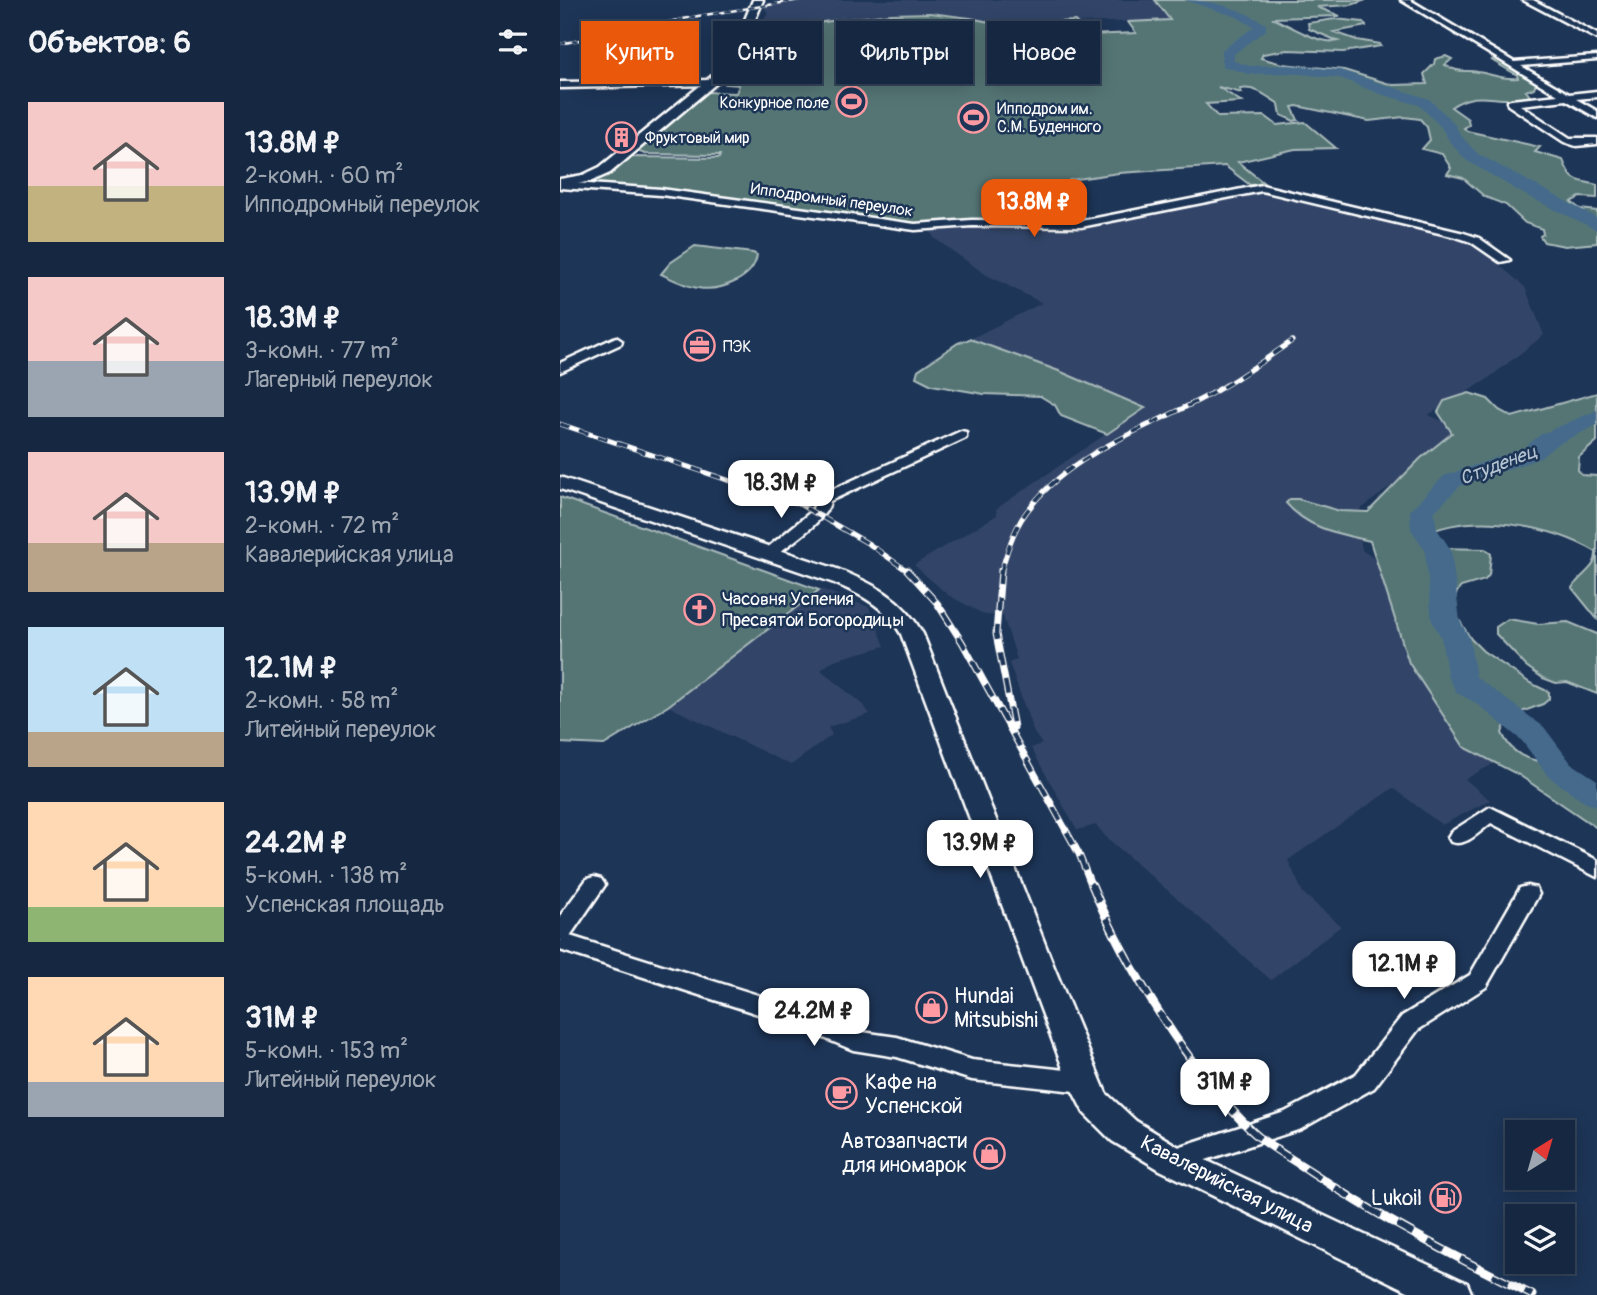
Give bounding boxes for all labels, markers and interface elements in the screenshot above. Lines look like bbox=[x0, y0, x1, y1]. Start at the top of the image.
chip: Купить bbox=[581, 21, 699, 84]
chip: Снять bbox=[713, 21, 822, 84]
chip: Фильтры bbox=[836, 21, 973, 84]
chip: Новое bbox=[987, 21, 1100, 84]
icon: filters bbox=[494, 23, 532, 61]
text: Объектов: 6 bbox=[28, 24, 191, 61]
sports icon: Конкурное поле bbox=[835, 85, 869, 119]
place label: Конкурное поле bbox=[720, 93, 829, 113]
place label: Ипподром им. С.М. Буденного bbox=[997, 99, 1102, 137]
sports icon: Ипподром им. С.М. Буденного bbox=[957, 100, 991, 134]
building icon: Фруктовый мир bbox=[605, 120, 639, 154]
text: 13.8M ₽ bbox=[245, 124, 341, 161]
place label: Фруктовый мир bbox=[645, 128, 750, 148]
icon: home bbox=[84, 130, 168, 214]
text: 2-комн. · 60 m² bbox=[245, 161, 403, 190]
street label: Ипподромный переулок bbox=[749, 179, 914, 221]
pin: 13.8M ₽ bbox=[969, 180, 1099, 239]
text: 13.8M ₽ bbox=[997, 187, 1071, 216]
text: Ипподромный переулок bbox=[245, 190, 480, 219]
text: 18.3M ₽ bbox=[245, 299, 341, 336]
icon: home bbox=[84, 305, 168, 389]
office icon: ПЭК bbox=[683, 329, 717, 363]
text: 3-комн. · 77 m² bbox=[245, 336, 399, 365]
place label: ПЭК bbox=[723, 337, 751, 357]
text: Лагерный переулок bbox=[245, 365, 433, 394]
water label: Студенец bbox=[1456, 439, 1540, 491]
pin: 18.3M ₽ bbox=[716, 461, 846, 520]
text: 18.3M ₽ bbox=[744, 468, 818, 497]
text: 13.9M ₽ bbox=[245, 474, 342, 511]
icon: home bbox=[84, 480, 168, 564]
text: 2-комн. · 72 m² bbox=[245, 511, 399, 540]
text: Кавалерийская улица bbox=[245, 540, 454, 569]
place label: Часовня Успения Пресвятой Богородицы bbox=[722, 588, 904, 632]
church icon: Часовня Успения Пресвятой Богородицы bbox=[682, 592, 716, 626]
text: 12.1M ₽ bbox=[245, 649, 338, 686]
icon: home bbox=[84, 655, 168, 739]
text: 2-комн. · 58 m² bbox=[245, 686, 398, 715]
text: Литейный переулок bbox=[245, 715, 437, 744]
pin: 13.9M ₽ bbox=[915, 820, 1045, 880]
text: 24.2M ₽ bbox=[245, 824, 349, 861]
text: 13.9M ₽ bbox=[943, 828, 1017, 857]
icon: home bbox=[84, 830, 168, 914]
text: 5-комн. · 138 m² bbox=[245, 861, 407, 890]
text: Успенская площадь bbox=[245, 890, 445, 919]
pin: 12.1M ₽ bbox=[1339, 942, 1469, 1001]
text: 12.1M ₽ bbox=[1368, 949, 1440, 978]
place label: Hundai Mitsubishi bbox=[954, 983, 1038, 1034]
pin: 24.2M ₽ bbox=[749, 988, 879, 1048]
shop icon: Hundai Mitsubishi bbox=[914, 991, 948, 1025]
text: 24.2M ₽ bbox=[774, 996, 854, 1025]
text: 31M ₽ bbox=[245, 999, 320, 1036]
icon: home bbox=[84, 1005, 168, 1089]
text: 5-комн. · 153 m² bbox=[245, 1036, 408, 1065]
pin: 31M ₽ bbox=[1176, 1060, 1274, 1119]
text: Литейный переулок bbox=[245, 1065, 437, 1094]
text: 31M ₽ bbox=[1196, 1067, 1254, 1096]
place label: Кафе на Успенской bbox=[865, 1069, 963, 1120]
cafe icon: Кафе на Успенской bbox=[825, 1077, 859, 1111]
north arrow bbox=[1505, 1120, 1575, 1190]
map controls bbox=[1505, 1120, 1575, 1274]
place label: Автозапчасти для иномарок bbox=[840, 1128, 967, 1179]
street label: Кавалерийская улица bbox=[1136, 1129, 1318, 1240]
shop icon: Автозапчасти для иномарок bbox=[973, 1136, 1007, 1170]
fuel station icon: Lukoil bbox=[1428, 1181, 1462, 1215]
place label: Lukoil bbox=[1371, 1185, 1422, 1212]
button: layers bbox=[1505, 1204, 1575, 1274]

